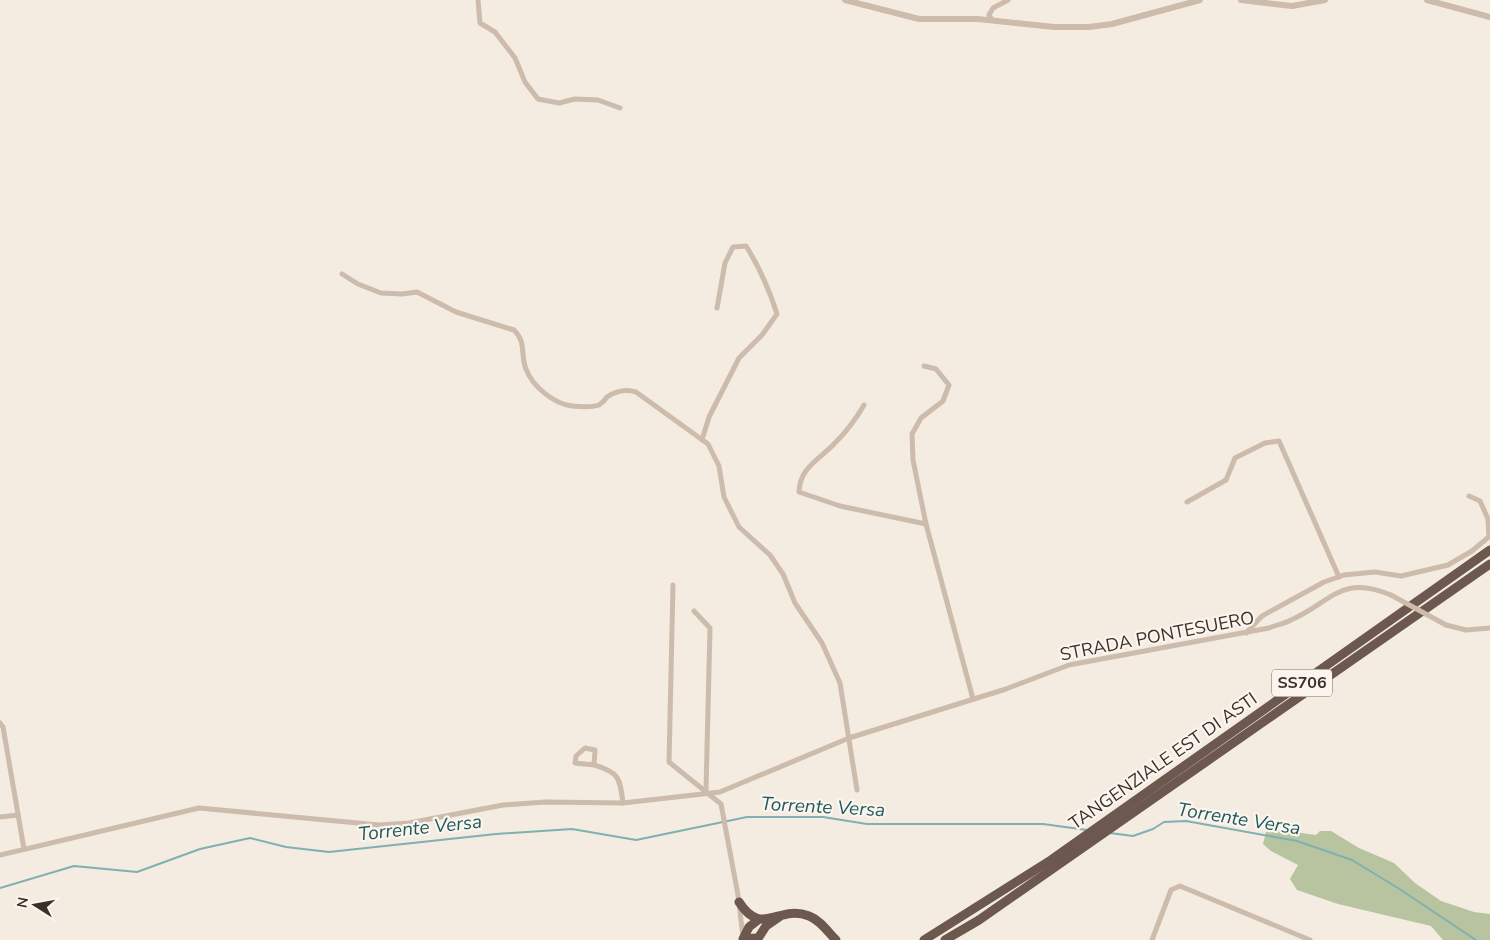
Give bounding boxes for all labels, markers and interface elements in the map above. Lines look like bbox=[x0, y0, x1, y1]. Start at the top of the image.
street label: STRADA PONTESUERO bbox=[1058, 605, 1256, 667]
road number: SS706 bbox=[1272, 670, 1332, 696]
street label: TANGENZIALE EST DI ASTI bbox=[1064, 687, 1262, 835]
water label: Torrente Versa bbox=[760, 791, 886, 823]
water label: Torrente Versa bbox=[1175, 796, 1303, 842]
water label: Torrente Versa bbox=[357, 809, 483, 847]
north arrow bbox=[10, 880, 60, 930]
text: N bbox=[12, 896, 33, 910]

